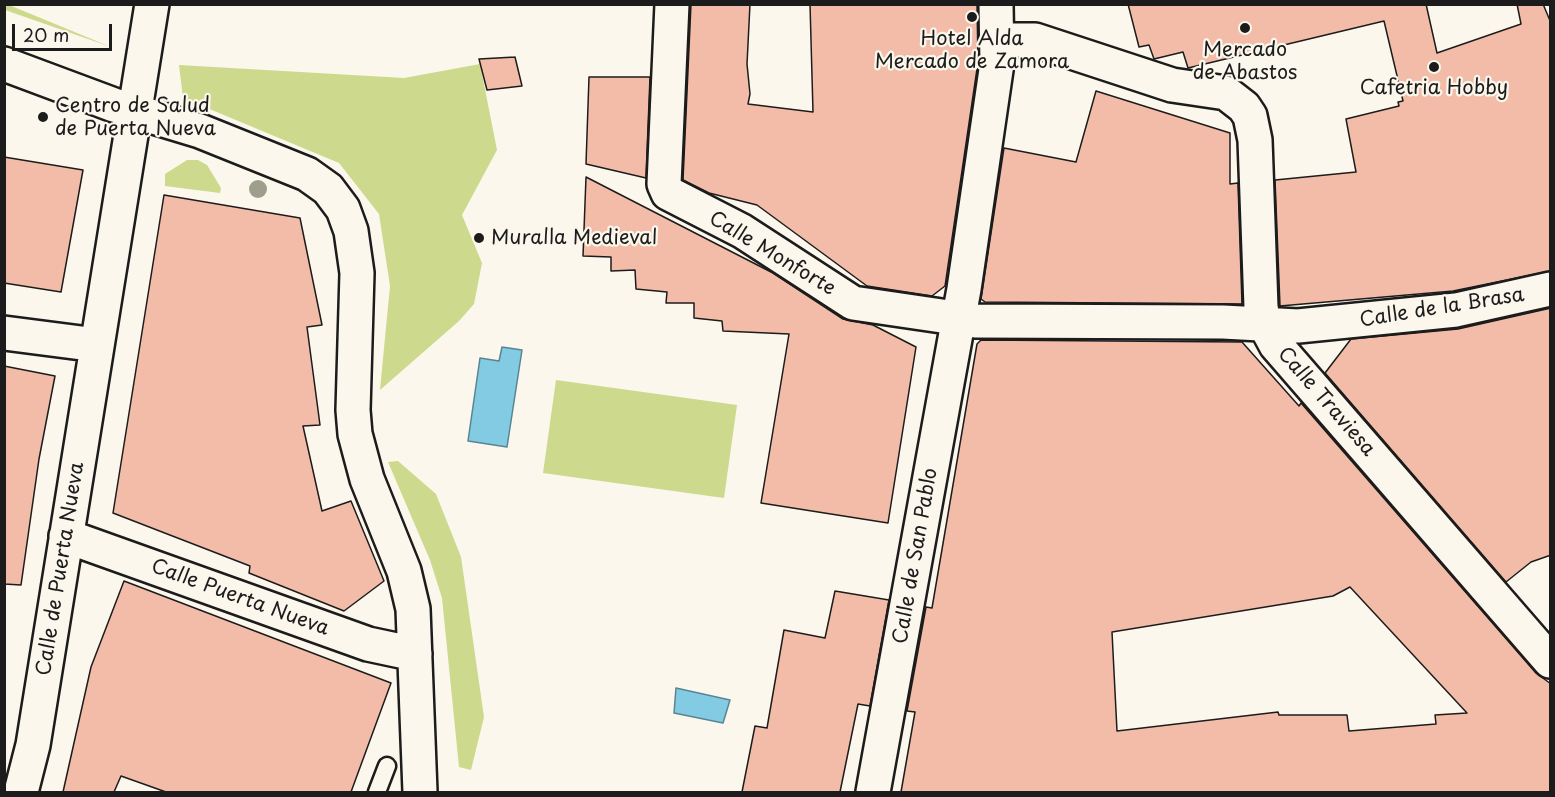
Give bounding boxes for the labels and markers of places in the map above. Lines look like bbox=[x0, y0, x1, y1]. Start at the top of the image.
marker: Hotel Alda Mercado de Zamora bbox=[965, 10, 979, 24]
marker: Mercado de Abastos bbox=[1238, 21, 1252, 35]
place label: Hotel Alda Mercado de Zamora bbox=[875, 27, 1069, 74]
place label: Mercado de Abastos bbox=[1193, 38, 1297, 85]
marker: Cafetria Hobby bbox=[1427, 60, 1441, 74]
place label: Cafetria Hobby bbox=[1360, 76, 1508, 100]
place label: Centro de Salud de Puerta Nueva bbox=[55, 94, 216, 141]
marker: Centro de Salud de Puerta Nueva bbox=[36, 110, 50, 124]
place label: Muralla Medieval bbox=[491, 226, 657, 250]
marker: Muralla Medieval bbox=[472, 231, 486, 245]

